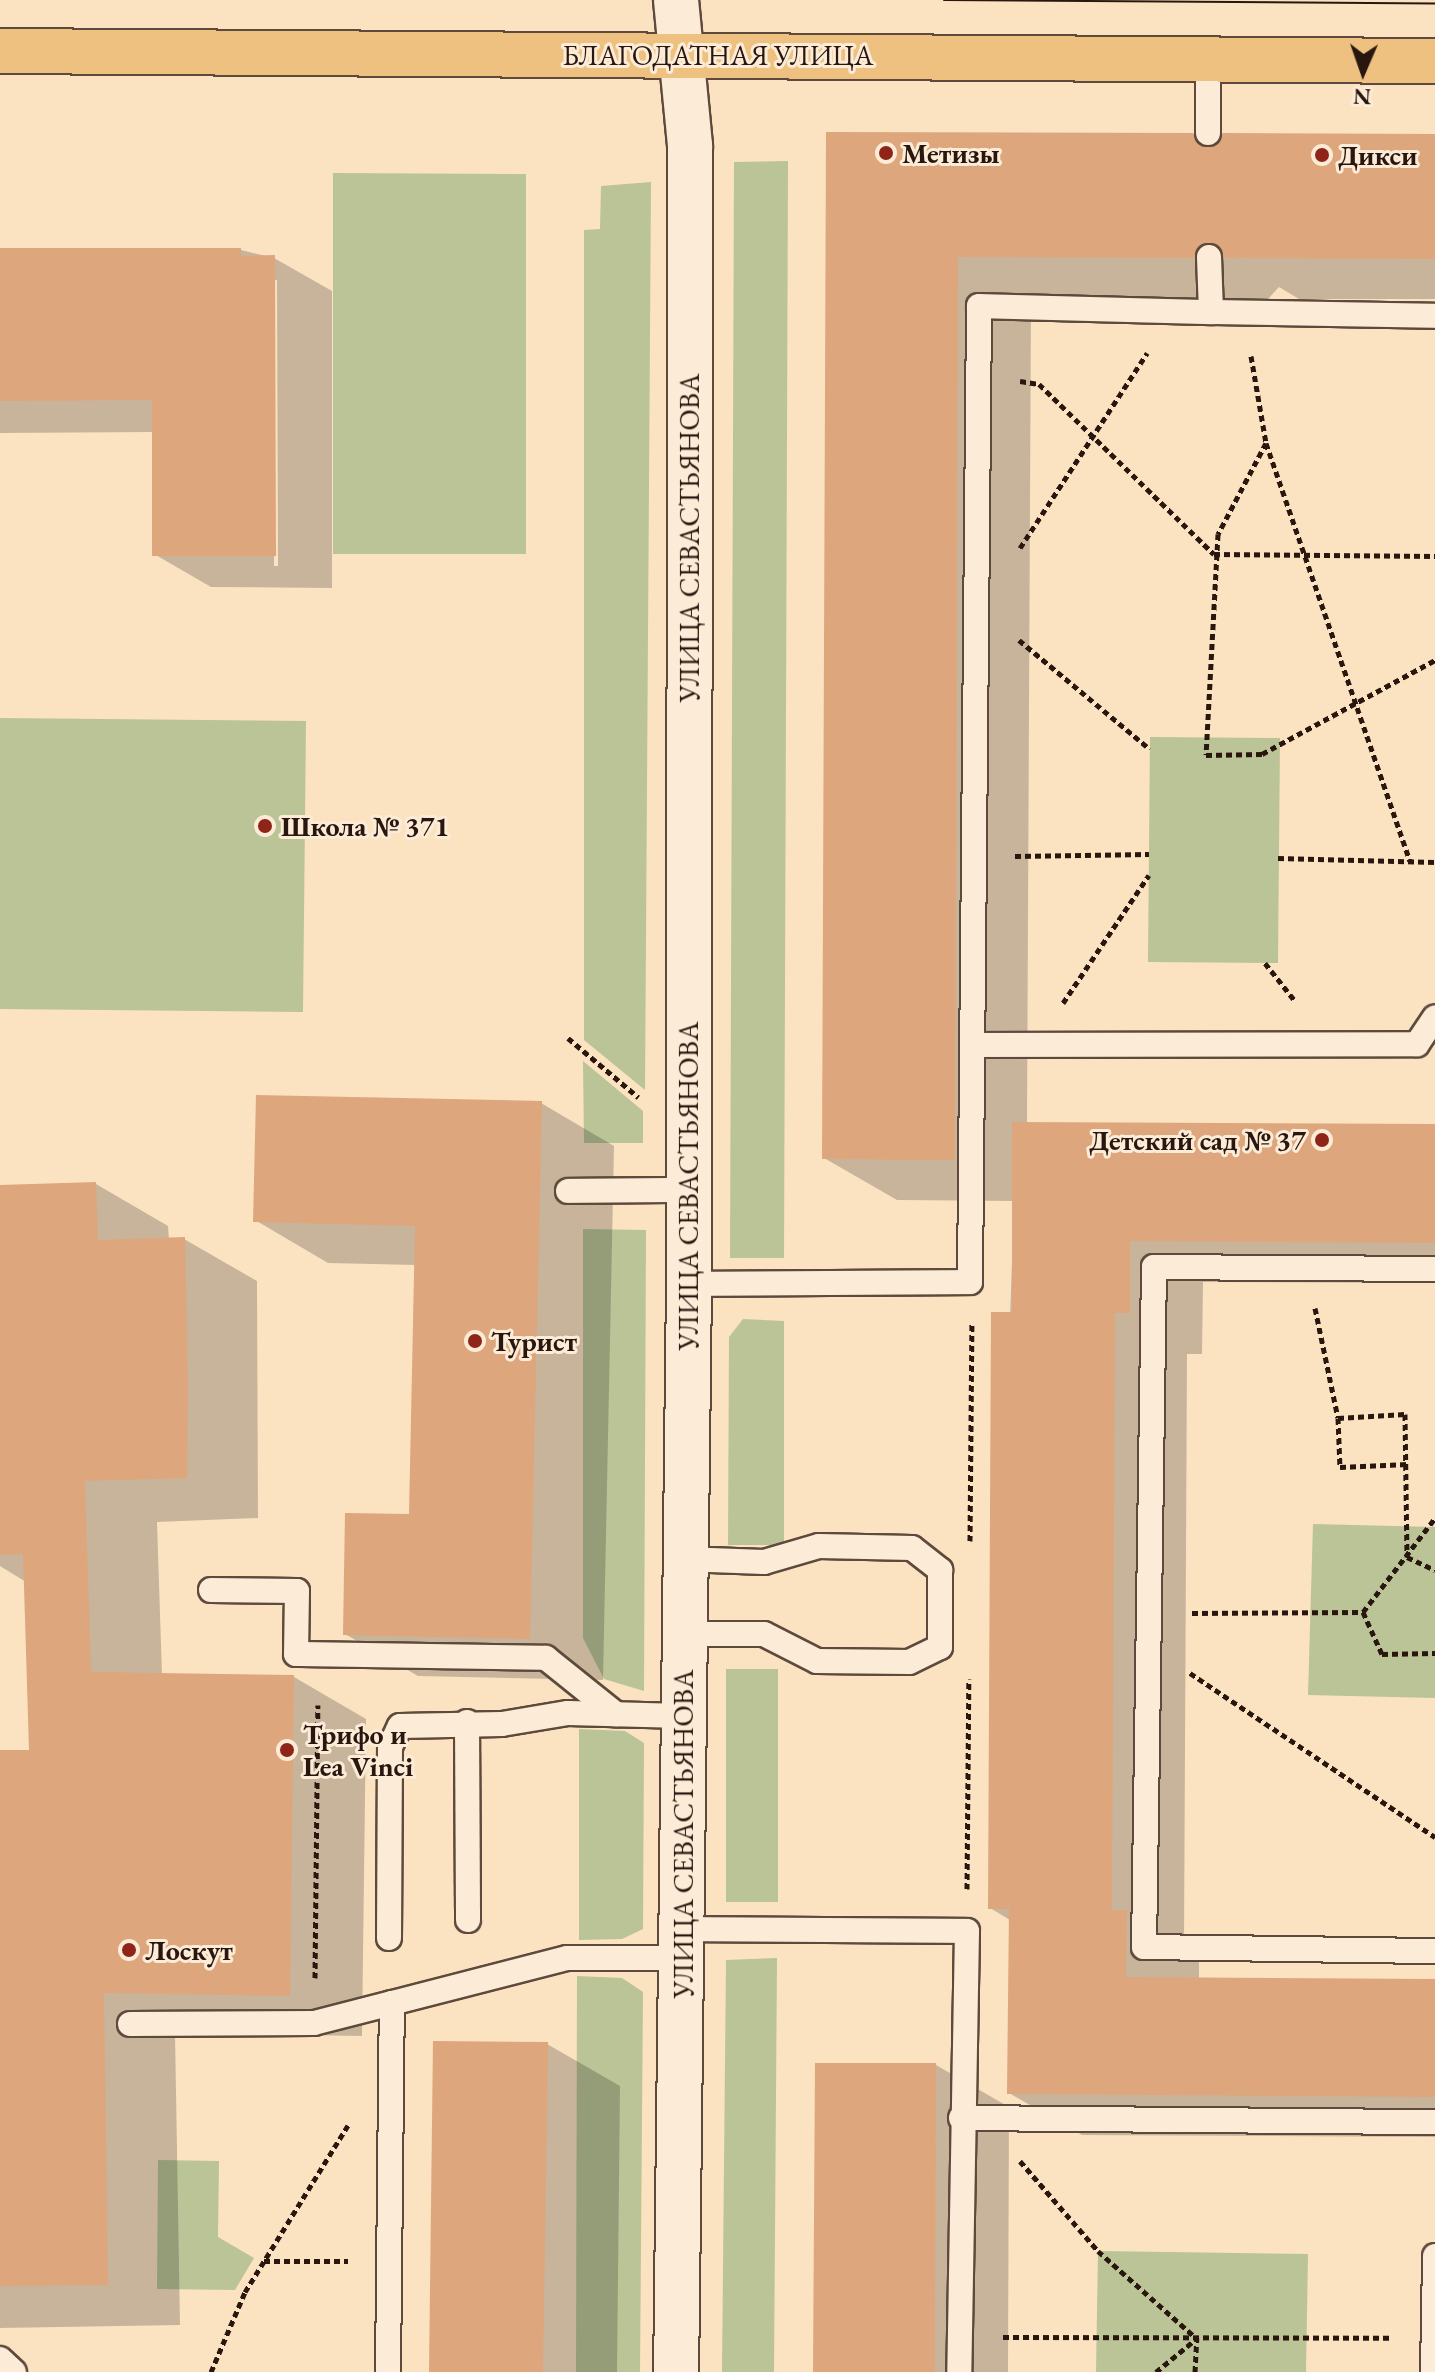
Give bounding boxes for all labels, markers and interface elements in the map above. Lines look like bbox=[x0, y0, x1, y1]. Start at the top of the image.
north arrow bbox=[1323, 32, 1403, 112]
street label: БЛАГОДАТНАЯ УЛИЦА bbox=[563, 38, 873, 72]
text: N bbox=[1353, 82, 1372, 111]
place label: Метизы bbox=[902, 136, 1000, 170]
place label: Дикси bbox=[1338, 138, 1417, 172]
marker: Метизы bbox=[877, 144, 895, 162]
marker: Дикси bbox=[1313, 146, 1331, 164]
street label: УЛИЦА СЕВАСТЬЯНОВА bbox=[672, 374, 706, 702]
place label: Школа № 371 bbox=[281, 809, 449, 843]
marker: Школа № 371 bbox=[256, 817, 274, 835]
street label: УЛИЦА СЕВАСТЬЯНОВА bbox=[671, 1022, 705, 1350]
place label: Детский сад № 37 bbox=[1089, 1123, 1306, 1157]
marker: Детский сад № 37 bbox=[1313, 1131, 1331, 1149]
place label: Турист bbox=[491, 1324, 577, 1358]
marker: Турист bbox=[466, 1332, 484, 1350]
street label: УЛИЦА СЕВАСТЬЯНОВА bbox=[666, 1670, 700, 1998]
place label: Трифо и Lea Vinci bbox=[303, 1717, 413, 1783]
marker: Трифо и Lea Vinci bbox=[278, 1741, 296, 1759]
place label: Лоскут bbox=[145, 1933, 233, 1967]
marker: Лоскут bbox=[120, 1941, 138, 1959]

